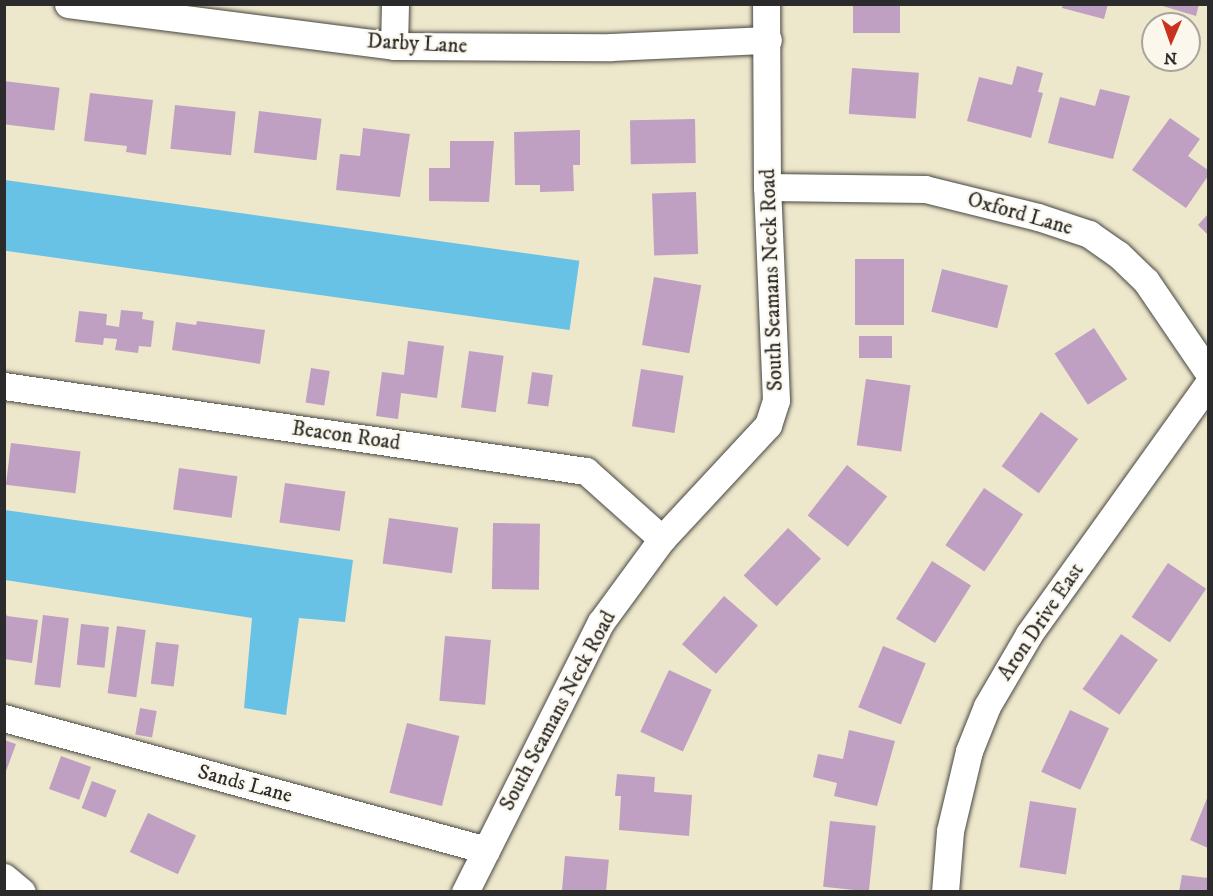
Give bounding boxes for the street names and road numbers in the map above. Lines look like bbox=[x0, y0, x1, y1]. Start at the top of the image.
street label: Darby Lane bbox=[366, 29, 468, 59]
street label: South Seamans Neck Road bbox=[756, 168, 788, 392]
street label: Oxford Lane bbox=[964, 187, 1076, 241]
street label: Beacon Road bbox=[290, 416, 402, 456]
street label: Aron Drive East bbox=[993, 559, 1089, 685]
street label: South Seamans Neck Road bbox=[495, 607, 621, 815]
street label: Sands Lane bbox=[195, 759, 295, 809]

